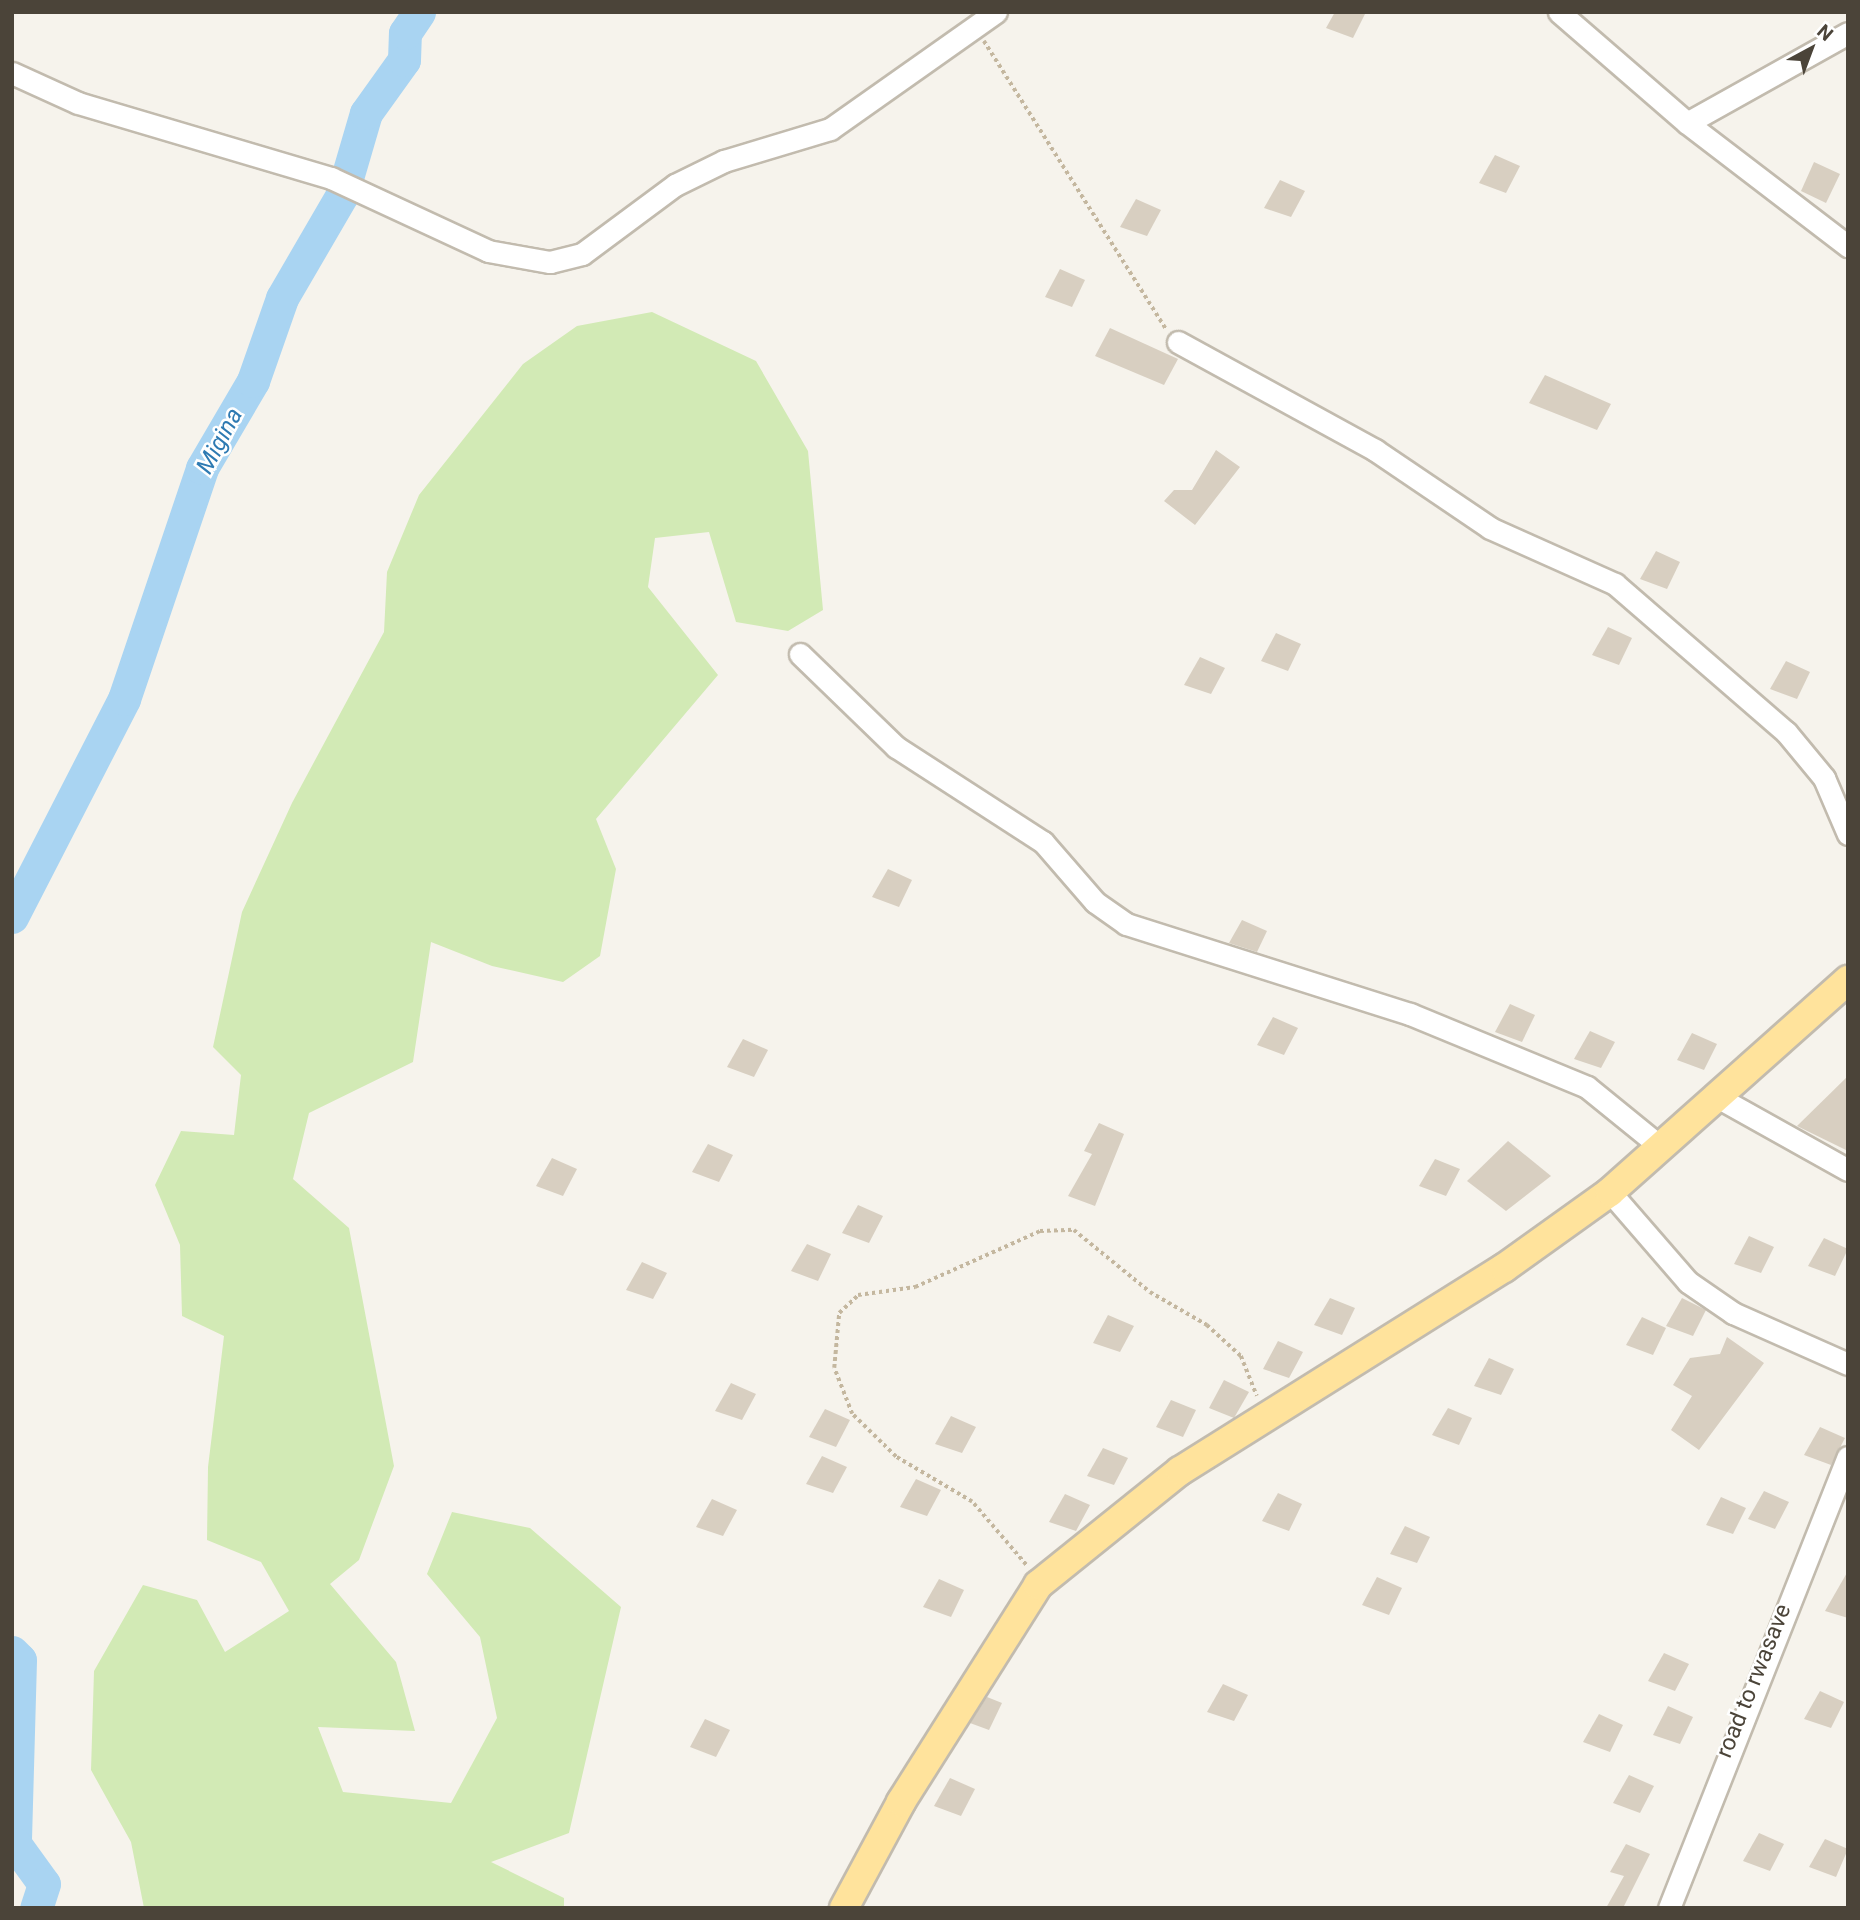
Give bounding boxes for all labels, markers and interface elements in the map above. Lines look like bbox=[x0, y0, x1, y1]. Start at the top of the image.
north arrow bbox=[1776, 14, 1846, 84]
text: N bbox=[1813, 20, 1838, 46]
water label: Migina bbox=[191, 403, 249, 479]
street label: road to rwasave bbox=[1711, 1600, 1797, 1762]

